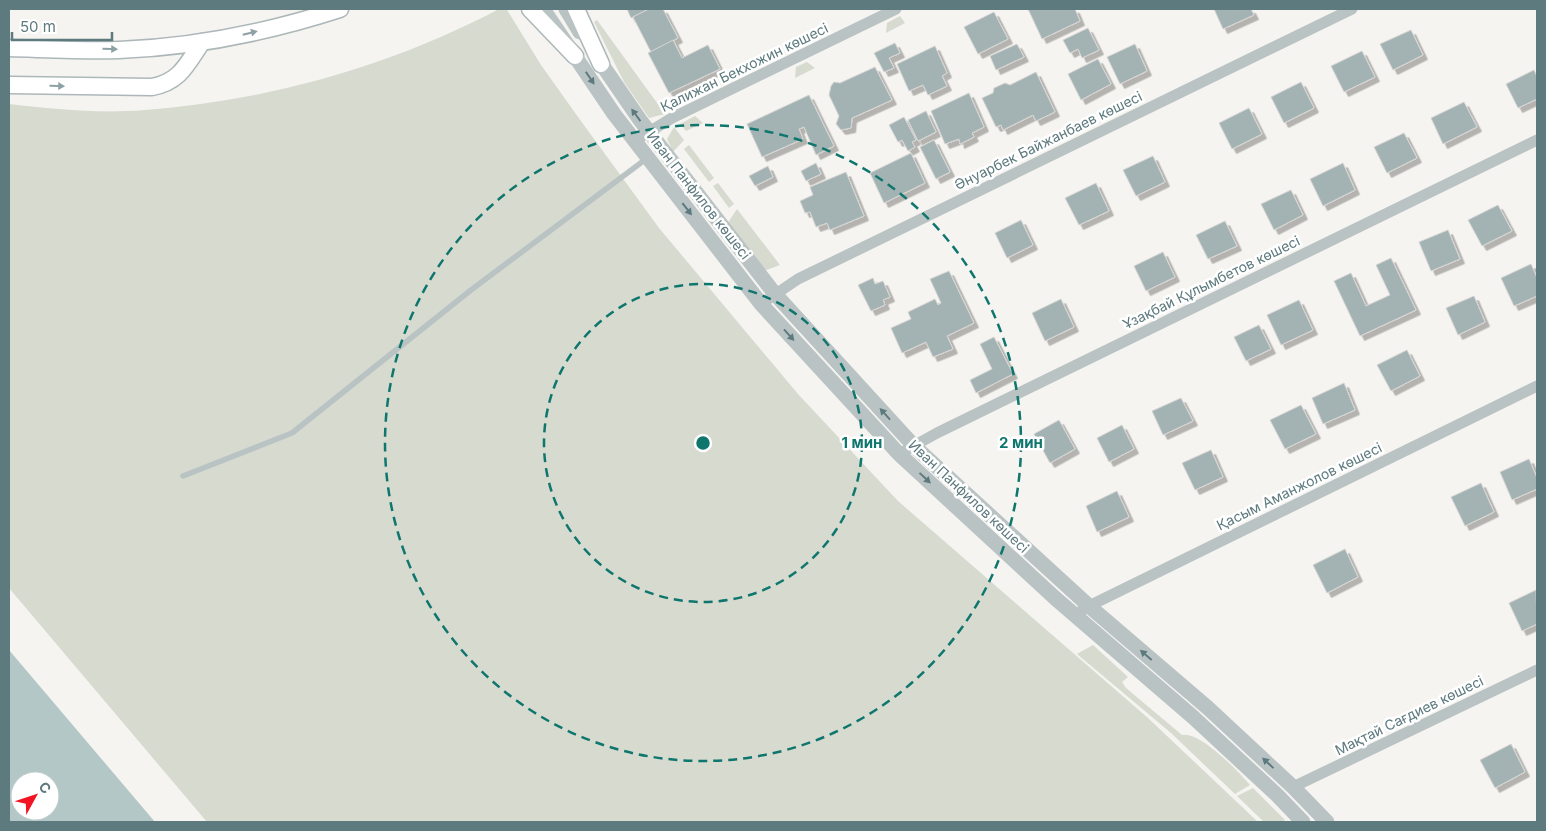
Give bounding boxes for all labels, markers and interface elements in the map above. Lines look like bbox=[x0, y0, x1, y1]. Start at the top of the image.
scale bar bbox=[12, 10, 112, 42]
text: 50 m bbox=[20, 17, 56, 36]
street label: Қалижан Бекхожин көшесі bbox=[657, 19, 831, 115]
one-way arrow bbox=[243, 29, 258, 37]
one-way arrow bbox=[102, 46, 118, 54]
one-way arrow bbox=[585, 71, 595, 85]
one-way arrow bbox=[50, 82, 66, 90]
street label: Әнуарбек Байжанбаев көшесі bbox=[951, 87, 1145, 193]
one-way arrow bbox=[631, 108, 641, 122]
street label: Иван Панфилов көшесі bbox=[644, 127, 754, 263]
one-way arrow bbox=[681, 202, 692, 215]
street label: Ұзақбай Құлымбетов көшесі bbox=[1120, 232, 1302, 332]
one-way arrow bbox=[783, 328, 795, 340]
one-way arrow bbox=[879, 409, 891, 421]
text: 1 мин bbox=[842, 433, 882, 452]
text: 2 мин bbox=[999, 433, 1043, 452]
centre of rings bbox=[694, 434, 712, 452]
street label: Иван Панфилов көшесі bbox=[905, 436, 1033, 556]
street label: Қасым Аманжолов көшесі bbox=[1214, 439, 1384, 533]
one-way arrow bbox=[918, 472, 930, 484]
one-way arrow bbox=[1141, 649, 1153, 661]
street label: Мақтай Сағдиев көшесі bbox=[1332, 672, 1486, 758]
one-way arrow bbox=[1262, 757, 1274, 769]
north arrow bbox=[10, 771, 60, 821]
text: С bbox=[36, 778, 55, 797]

